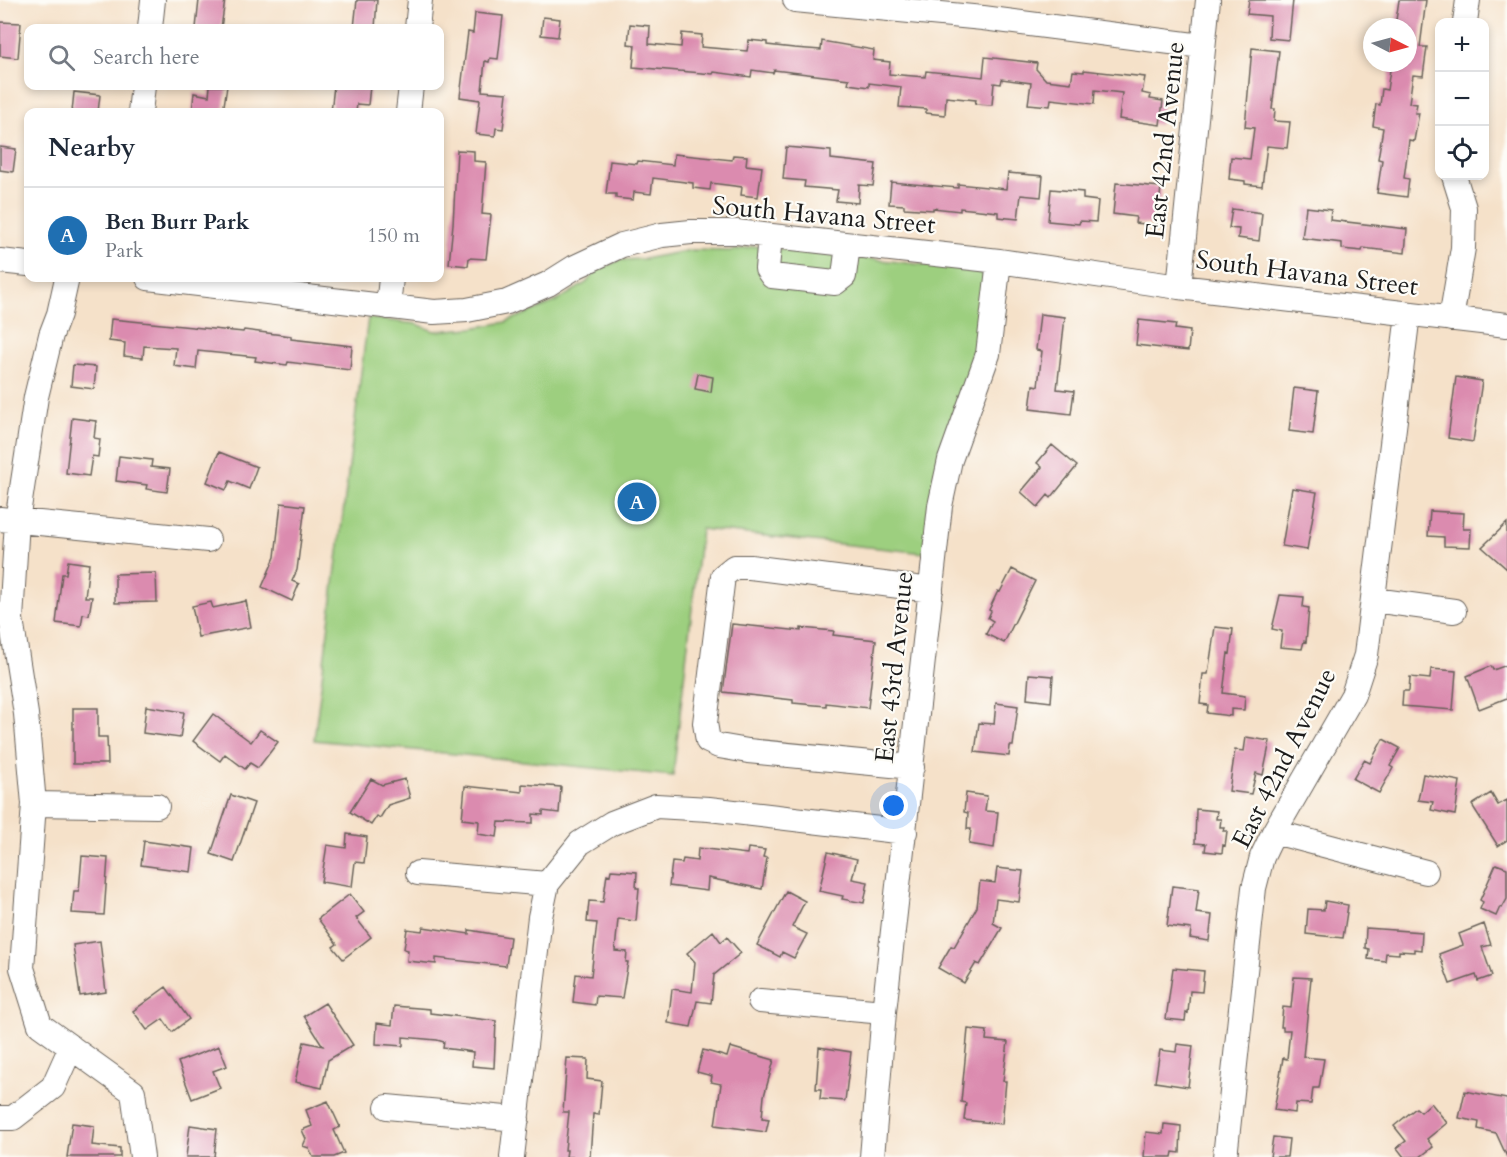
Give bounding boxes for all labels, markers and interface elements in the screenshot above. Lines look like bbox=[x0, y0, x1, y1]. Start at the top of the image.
north arrow bbox=[1363, 18, 1417, 72]
map controls bbox=[1435, 18, 1489, 180]
button: + bbox=[1435, 18, 1489, 72]
search box bbox=[24, 24, 444, 90]
street label: East 42nd Avenue bbox=[1137, 40, 1193, 240]
icon: search bbox=[45, 41, 78, 74]
text: Search here bbox=[93, 42, 200, 72]
button: − bbox=[1435, 72, 1489, 126]
button: locate bbox=[1435, 126, 1489, 180]
text: Nearby bbox=[48, 130, 136, 165]
street label: South Havana Street bbox=[711, 188, 937, 242]
text: Ben Burr Park bbox=[105, 207, 249, 237]
text: A bbox=[60, 222, 75, 249]
text: 150 m bbox=[367, 222, 420, 249]
text: Park bbox=[105, 237, 143, 264]
street label: South Havana Street bbox=[1194, 242, 1420, 304]
pin: A bbox=[618, 480, 656, 524]
street label: East 43rd Avenue bbox=[867, 569, 921, 765]
street label: East 42nd Avenue bbox=[1224, 662, 1344, 854]
your location bbox=[879, 791, 908, 820]

